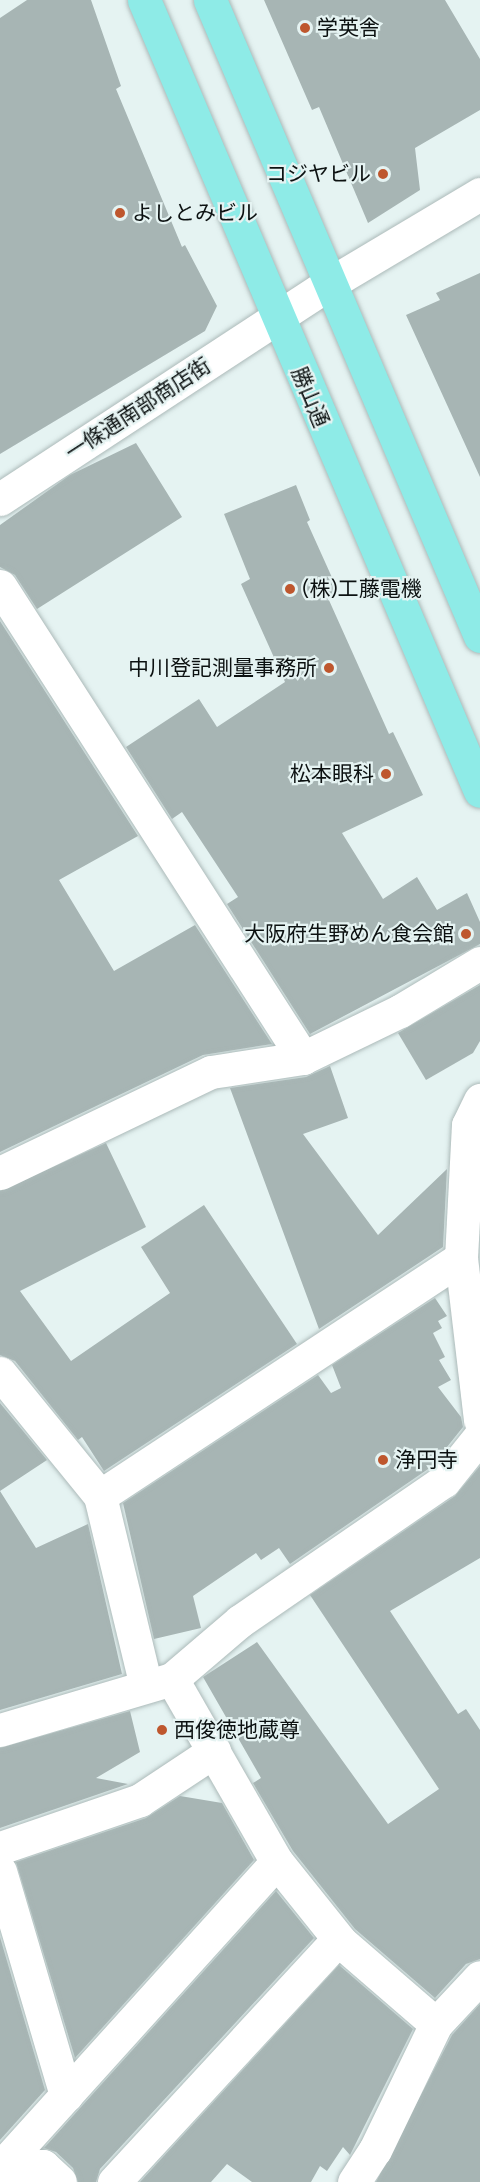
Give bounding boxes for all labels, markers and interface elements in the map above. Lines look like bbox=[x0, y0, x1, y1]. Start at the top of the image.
place label: 学英舎 bbox=[317, 15, 380, 41]
marker: 学英舎 bbox=[298, 21, 312, 35]
place label: コジヤビル bbox=[266, 161, 371, 187]
marker: コジヤビル bbox=[376, 167, 390, 181]
place label: よしとみビル bbox=[132, 200, 258, 226]
marker: よしとみビル bbox=[113, 206, 127, 220]
street label: 一條通南部商店街 bbox=[61, 353, 215, 465]
street label: 勝山通 bbox=[286, 363, 334, 431]
place label: (株)工藤電機 bbox=[302, 576, 422, 602]
marker: (株)工藤電機 bbox=[283, 582, 297, 596]
place label: 中川登記測量事務所 bbox=[128, 655, 317, 681]
marker: 中川登記測量事務所 bbox=[322, 661, 336, 675]
place label: 松本眼科 bbox=[290, 761, 374, 787]
marker: 松本眼科 bbox=[379, 767, 393, 781]
place label: 大阪府生野めん食会館 bbox=[244, 921, 454, 947]
marker: 大阪府生野めん食会館 bbox=[459, 927, 473, 941]
place label: 浄円寺 bbox=[395, 1447, 458, 1473]
marker: 浄円寺 bbox=[376, 1453, 390, 1467]
place label: 西俊徳地蔵尊 bbox=[174, 1717, 300, 1743]
marker: 西俊徳地蔵尊 bbox=[155, 1723, 169, 1737]

